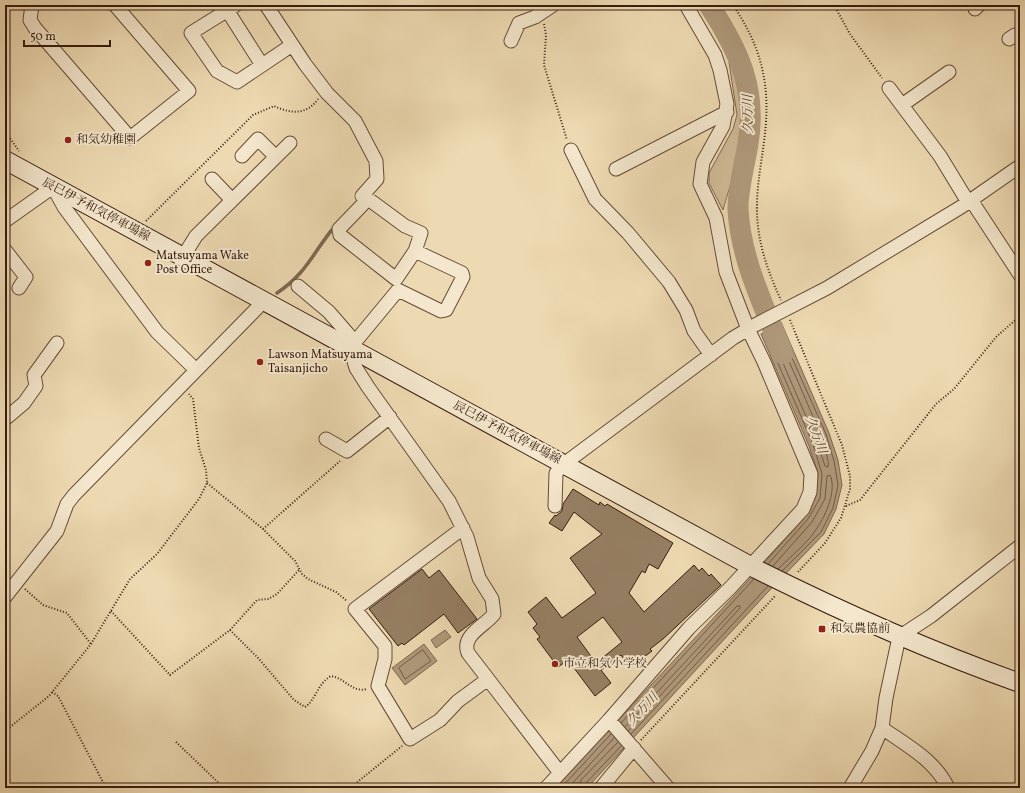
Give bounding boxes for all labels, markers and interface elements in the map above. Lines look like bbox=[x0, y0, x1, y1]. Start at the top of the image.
scale bar bbox=[24, 22, 110, 48]
text: 50 m bbox=[30, 29, 56, 45]
water label: 久万川 bbox=[740, 92, 758, 134]
place label: 和気幼稚園 bbox=[76, 132, 136, 148]
marker: 和気幼稚園 bbox=[63, 135, 73, 145]
street label: 辰巳伊予和気停車場線 bbox=[39, 175, 153, 245]
place label: Matsuyama Wake Post Office bbox=[156, 248, 249, 278]
marker: Matsuyama Wake Post Office bbox=[143, 258, 153, 268]
place label: Lawson Matsuyama Taisanjicho bbox=[268, 347, 373, 377]
marker: Lawson Matsuyama Taisanjicho bbox=[255, 357, 265, 367]
street label: 辰巳伊予和気停車場線 bbox=[450, 398, 564, 468]
water label: 久万川 bbox=[800, 414, 831, 458]
place label: 和気農協前 bbox=[830, 621, 890, 637]
marker: 和気農協前 bbox=[817, 624, 827, 634]
place label: 市立和気小学校 bbox=[563, 656, 647, 672]
marker: 市立和気小学校 bbox=[550, 659, 560, 669]
water label: 久万川 bbox=[623, 688, 664, 730]

